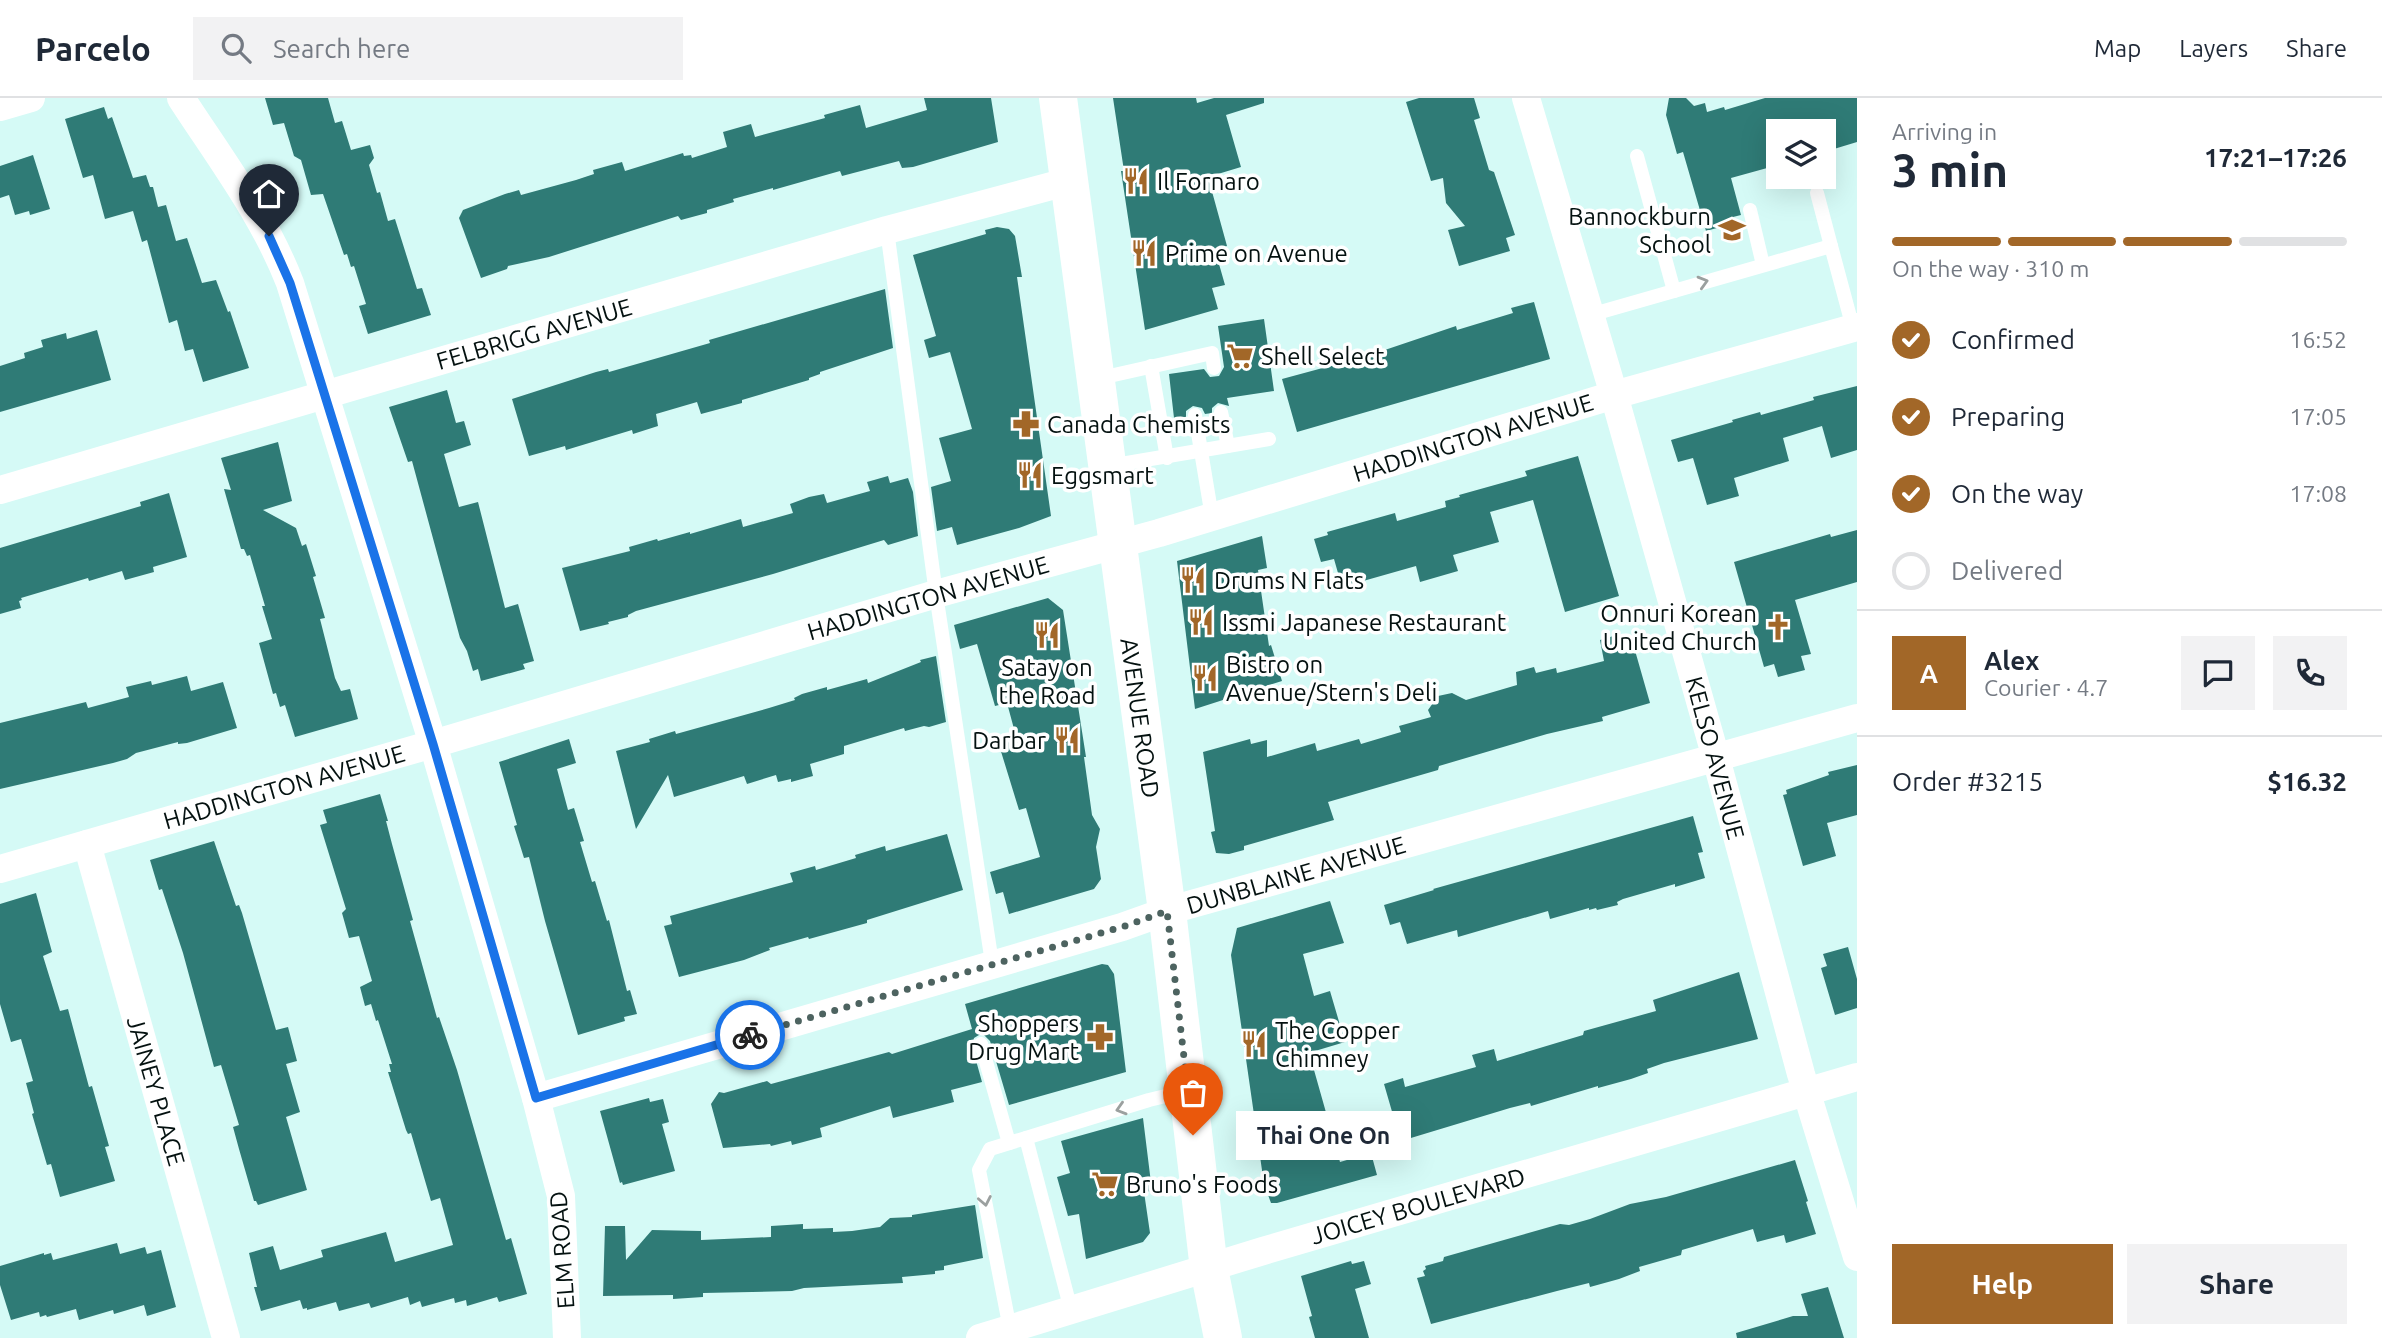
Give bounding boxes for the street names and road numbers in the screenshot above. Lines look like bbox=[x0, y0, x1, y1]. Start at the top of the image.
street label: FELBRIGG AVENUE bbox=[433, 293, 635, 375]
street label: HADDINGTON AVENUE bbox=[1350, 389, 1596, 487]
street label: HADDINGTON AVENUE bbox=[804, 551, 1052, 645]
street label: AVENUE ROAD bbox=[1115, 636, 1165, 800]
street label: KELSO AVENUE bbox=[1680, 674, 1750, 842]
street label: HADDINGTON AVENUE bbox=[160, 740, 408, 834]
street label: DUNBLAINE AVENUE bbox=[1183, 831, 1409, 919]
street label: JAINEY PLACE bbox=[122, 1013, 190, 1169]
street label: JOICEY BOULEVARD bbox=[1308, 1162, 1528, 1250]
street label: ELM ROAD bbox=[544, 1190, 580, 1310]

